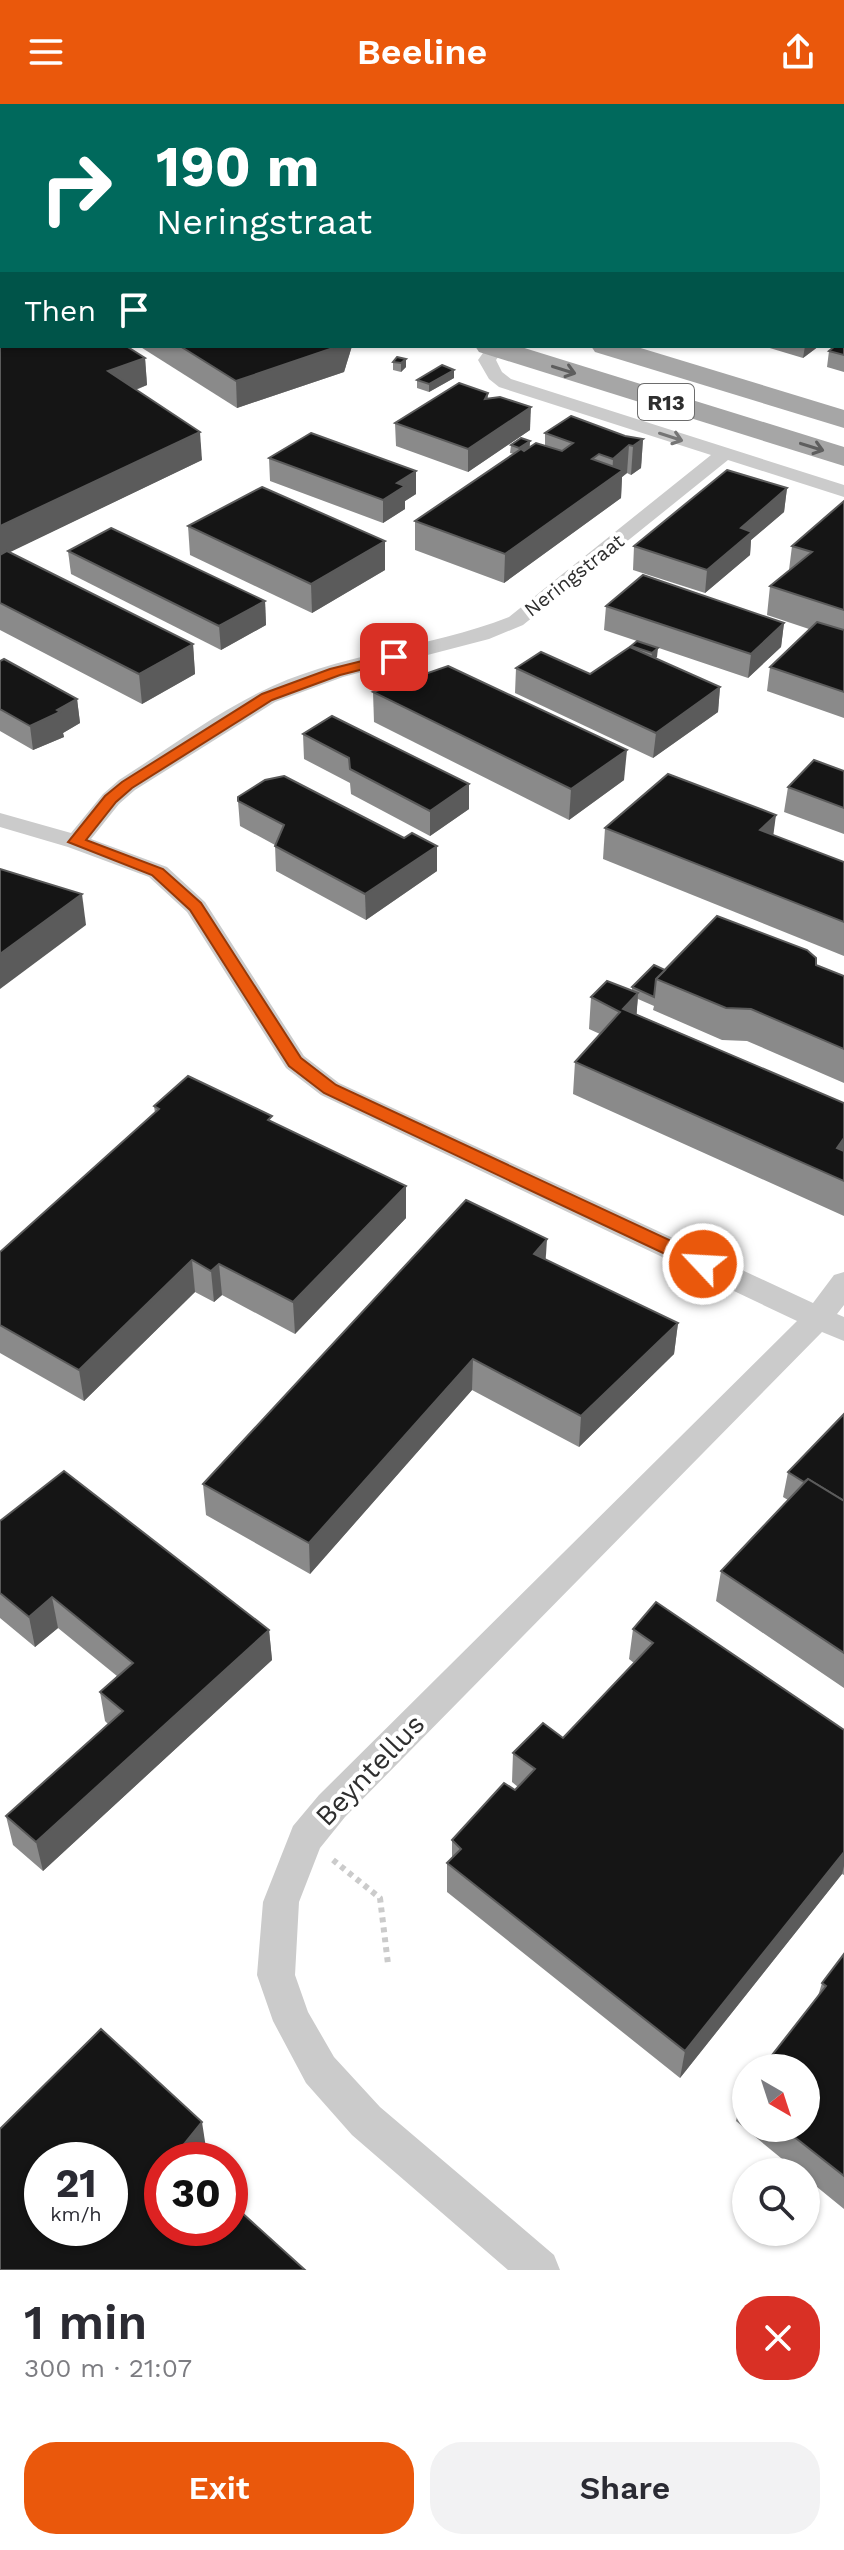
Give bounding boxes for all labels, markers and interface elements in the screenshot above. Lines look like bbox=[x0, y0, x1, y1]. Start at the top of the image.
icon: menu bbox=[24, 30, 68, 74]
icon: share bbox=[776, 30, 820, 74]
text: Beeline bbox=[357, 31, 487, 73]
text: 190 m bbox=[156, 134, 319, 200]
icon: right bbox=[24, 136, 128, 240]
text: Neringstraat bbox=[156, 201, 372, 243]
icon: arrive bbox=[112, 288, 156, 332]
text: Then bbox=[24, 293, 96, 328]
one-way arrow bbox=[550, 363, 576, 378]
road number: R13 bbox=[638, 384, 694, 420]
one-way arrow bbox=[658, 431, 683, 445]
one-way arrow bbox=[798, 440, 824, 455]
street label: Neringstraat bbox=[519, 528, 629, 621]
pin bbox=[360, 623, 428, 691]
icon: arrive bbox=[372, 635, 416, 679]
position arrow bbox=[661, 1222, 745, 1306]
street label: Beyntellus bbox=[309, 1707, 431, 1833]
north arrow bbox=[732, 2054, 820, 2142]
map controls bbox=[732, 2054, 820, 2246]
speed limit sign: 30 bbox=[144, 2142, 248, 2246]
button: search bbox=[732, 2158, 820, 2246]
text: 21 bbox=[55, 2160, 97, 2207]
text: km/h bbox=[50, 2202, 102, 2226]
text: 1 min bbox=[24, 2294, 147, 2351]
button: close bbox=[736, 2296, 820, 2380]
text: 300 m · 21:07 bbox=[24, 2353, 192, 2383]
button: Exit bbox=[24, 2442, 414, 2534]
button: Share bbox=[430, 2442, 820, 2534]

